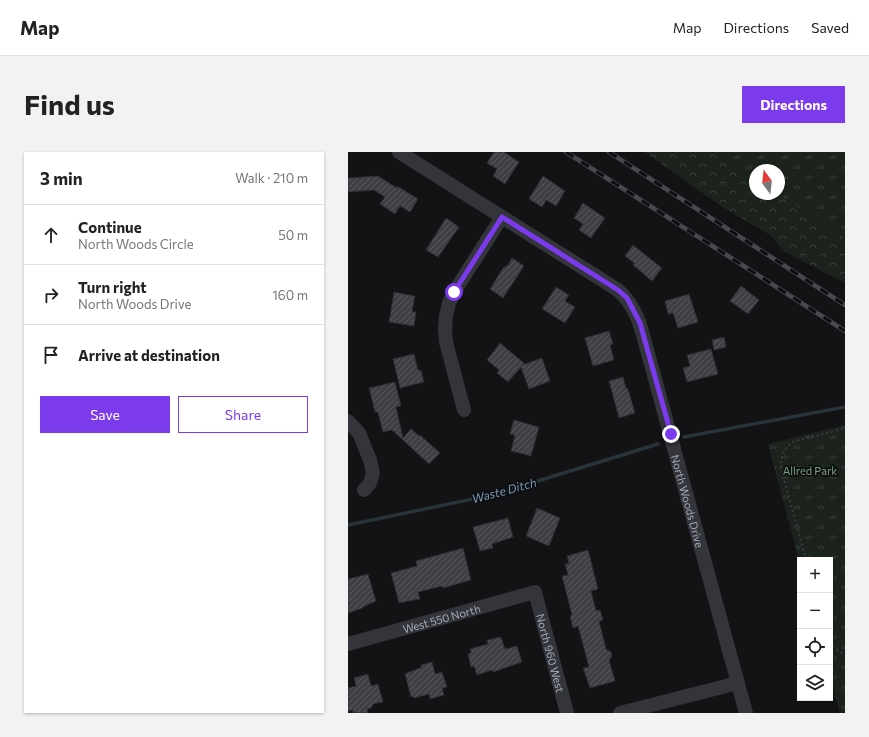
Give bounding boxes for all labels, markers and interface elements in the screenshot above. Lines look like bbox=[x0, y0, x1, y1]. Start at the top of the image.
text: Map bbox=[20, 16, 59, 39]
text: Map bbox=[673, 19, 702, 36]
text: Directions bbox=[724, 19, 789, 36]
text: Saved bbox=[811, 19, 849, 36]
button: Directions bbox=[742, 86, 845, 123]
text: Find us bbox=[24, 87, 115, 121]
north arrow bbox=[749, 164, 785, 200]
text: 3 min bbox=[40, 168, 83, 189]
text: Walk · 210 m bbox=[235, 170, 308, 186]
text: Continue bbox=[78, 218, 142, 236]
icon: ahead bbox=[40, 224, 62, 246]
text: 50 m bbox=[278, 227, 308, 243]
text: North Woods Circle bbox=[78, 236, 194, 252]
text: Turn right bbox=[78, 278, 147, 296]
route start bbox=[445, 283, 463, 301]
icon: right bbox=[40, 284, 62, 306]
text: 160 m bbox=[272, 287, 308, 303]
text: North Woods Drive bbox=[78, 296, 191, 312]
icon: arrive bbox=[40, 344, 62, 366]
text: Arrive at destination bbox=[78, 346, 220, 364]
button: Save bbox=[40, 396, 170, 433]
button: Share bbox=[178, 396, 308, 433]
route end bbox=[662, 425, 680, 443]
street label: North Woods Drive bbox=[669, 453, 707, 549]
park label: Allred Park bbox=[783, 464, 837, 477]
water label: Waste Ditch bbox=[470, 475, 538, 505]
map controls bbox=[797, 557, 833, 701]
button: + bbox=[797, 557, 833, 593]
button: − bbox=[797, 593, 833, 629]
street label: West 550 North bbox=[401, 601, 482, 635]
street label: North 960 West bbox=[534, 612, 568, 694]
button: locate bbox=[797, 629, 833, 665]
button: layers bbox=[797, 665, 833, 701]

